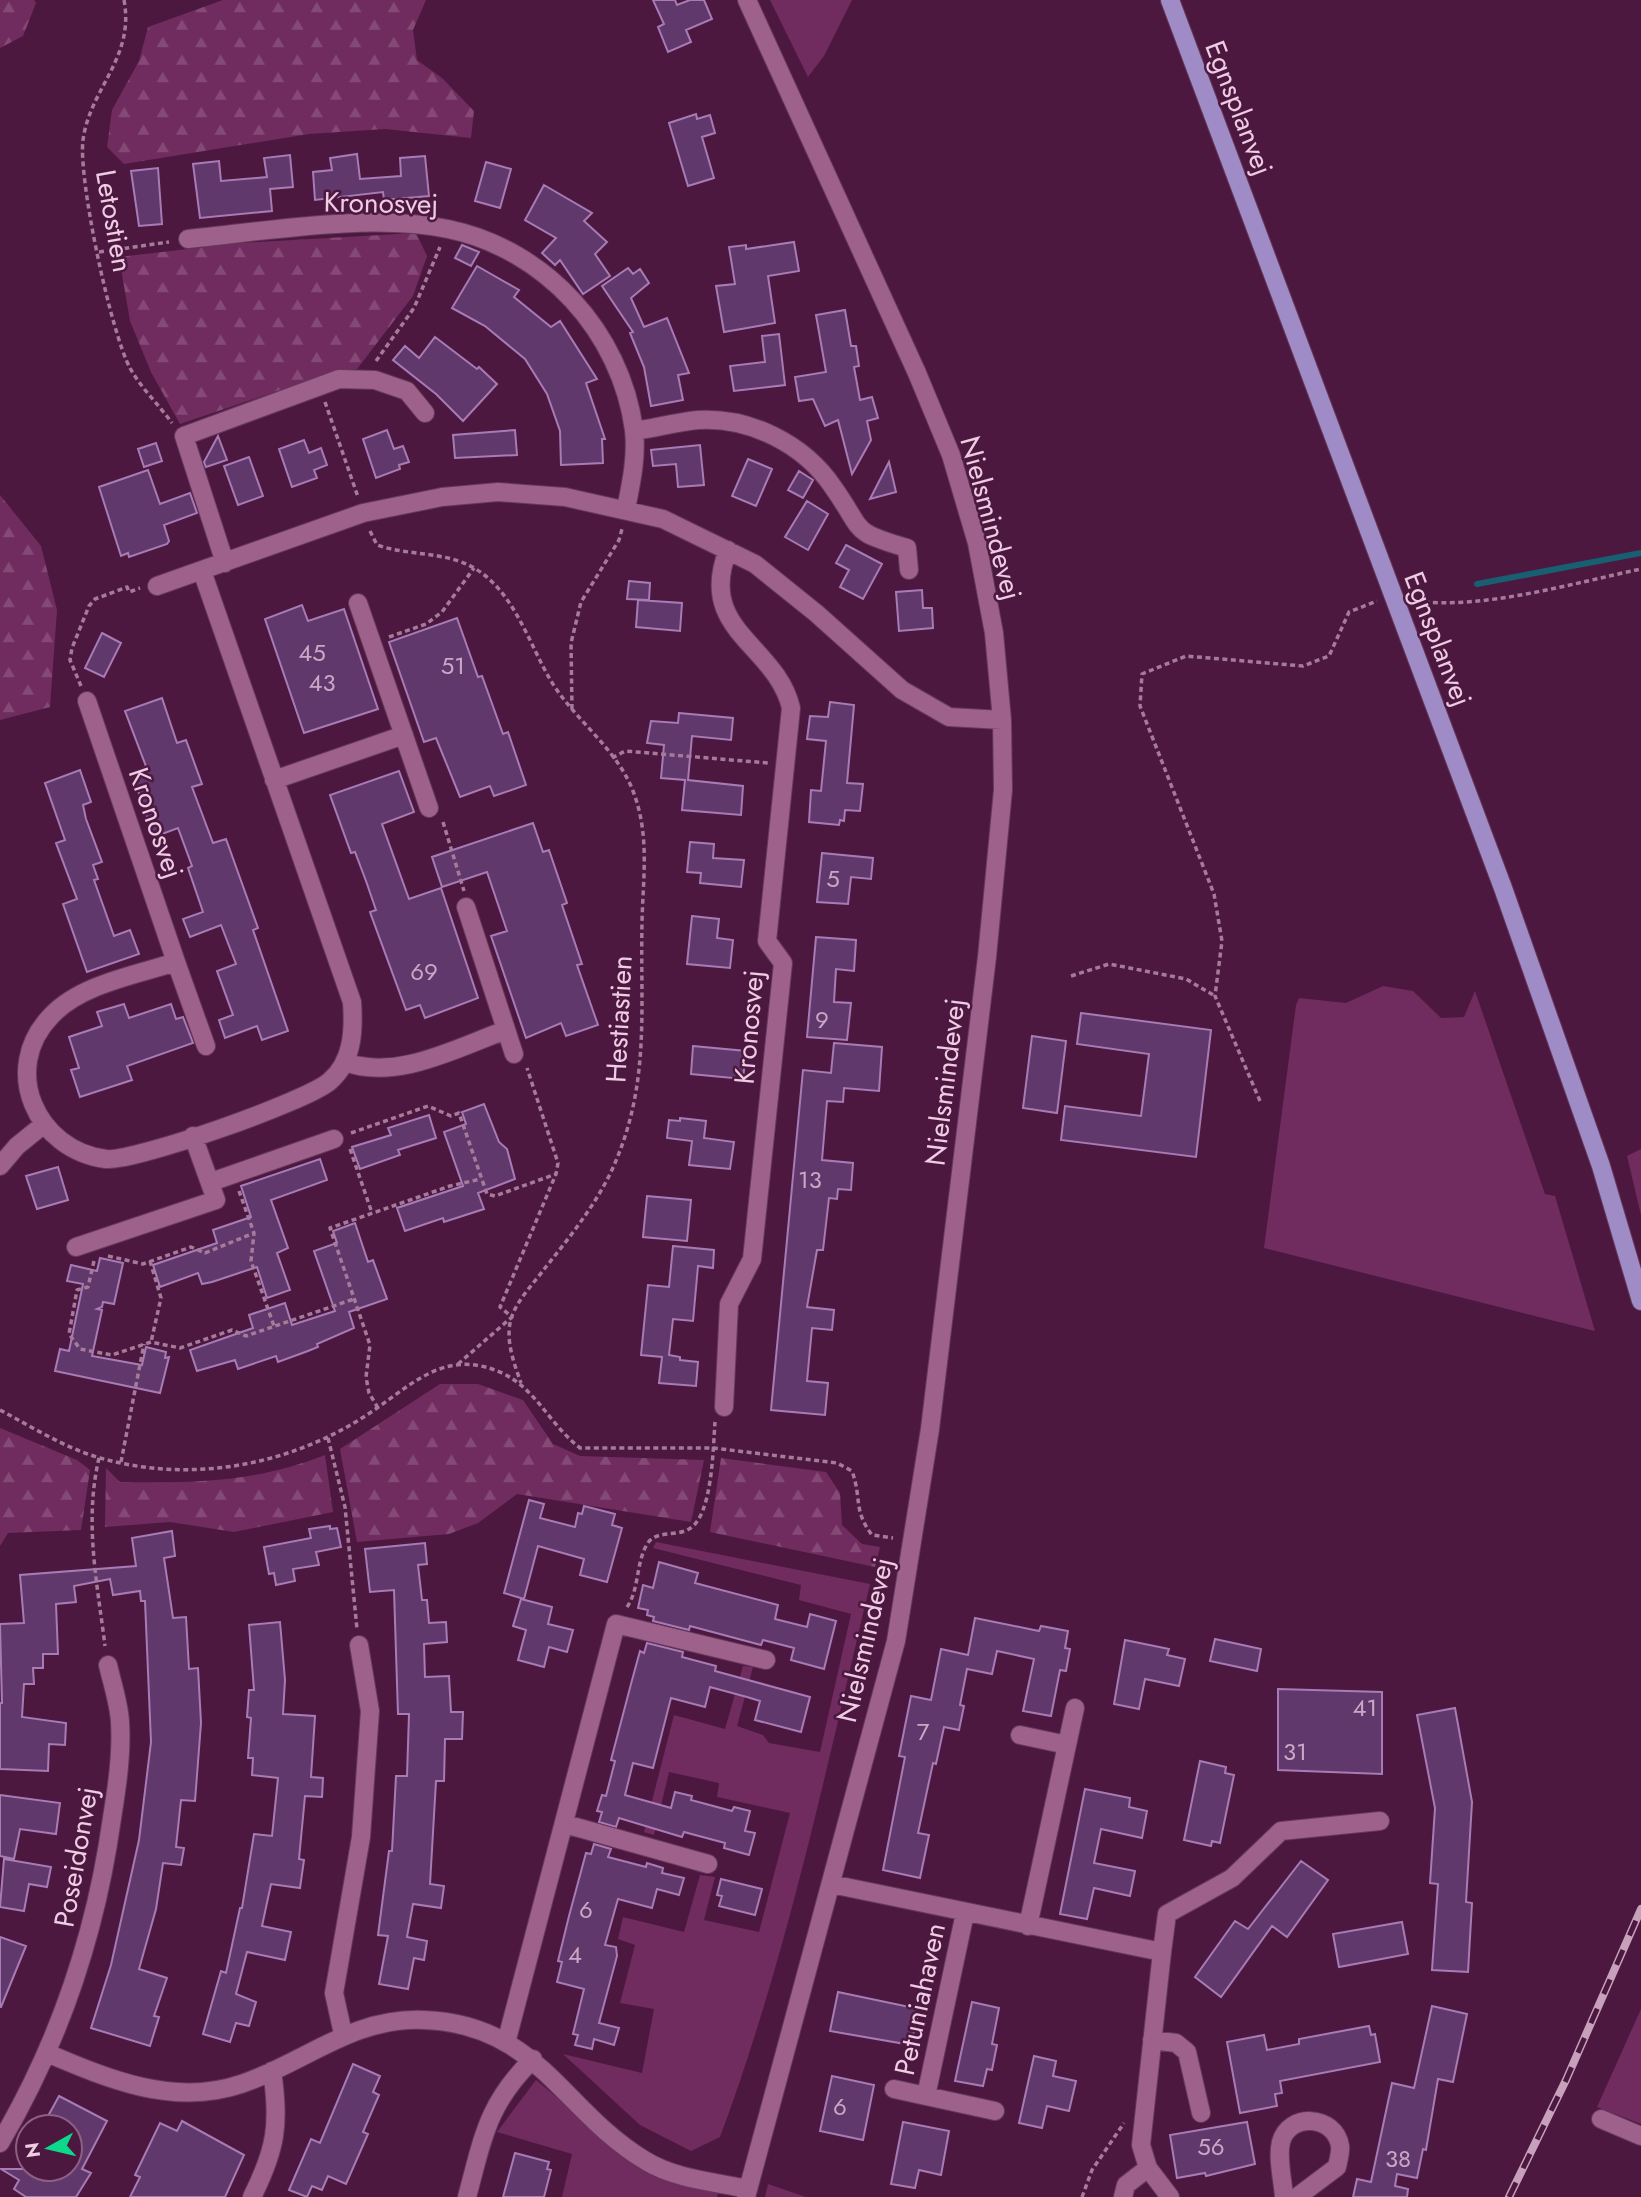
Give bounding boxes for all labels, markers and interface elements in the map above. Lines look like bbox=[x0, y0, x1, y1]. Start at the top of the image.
street label: Egnsplanvej bbox=[1195, 35, 1283, 181]
street label: Letostien bbox=[85, 167, 143, 275]
street label: Kronosvej bbox=[323, 182, 439, 224]
street label: Nielsmindevej bbox=[949, 431, 1033, 605]
street label: Egnsplanvej bbox=[1394, 566, 1482, 712]
house number: 45 bbox=[298, 635, 326, 670]
house number: 51 bbox=[441, 648, 465, 683]
house number: 43 bbox=[308, 665, 336, 700]
street label: Kronosvej bbox=[118, 762, 194, 884]
house number: 5 bbox=[826, 861, 840, 896]
house number: 69 bbox=[410, 954, 438, 989]
street label: Hestiastien bbox=[595, 954, 643, 1084]
street label: Kronosvej bbox=[724, 968, 774, 1086]
street label: Nielsmindevej bbox=[914, 996, 976, 1168]
house number: 9 bbox=[815, 1002, 829, 1037]
house number: 13 bbox=[798, 1162, 822, 1197]
street label: Nielsmindevej bbox=[826, 1553, 904, 1727]
house number: 41 bbox=[1353, 1690, 1377, 1725]
house number: 7 bbox=[917, 1714, 930, 1749]
house number: 31 bbox=[1283, 1734, 1307, 1769]
street label: Poseidonvej bbox=[43, 1784, 109, 1930]
house number: 6 bbox=[579, 1892, 593, 1927]
street label: Petuniahaven bbox=[884, 1919, 956, 2079]
house number: 4 bbox=[568, 1937, 582, 1972]
house number: 6 bbox=[833, 2089, 847, 2124]
north arrow bbox=[14, 2113, 84, 2183]
house number: 56 bbox=[1197, 2129, 1225, 2164]
text: N bbox=[18, 2141, 47, 2160]
house number: 38 bbox=[1385, 2141, 1411, 2176]

